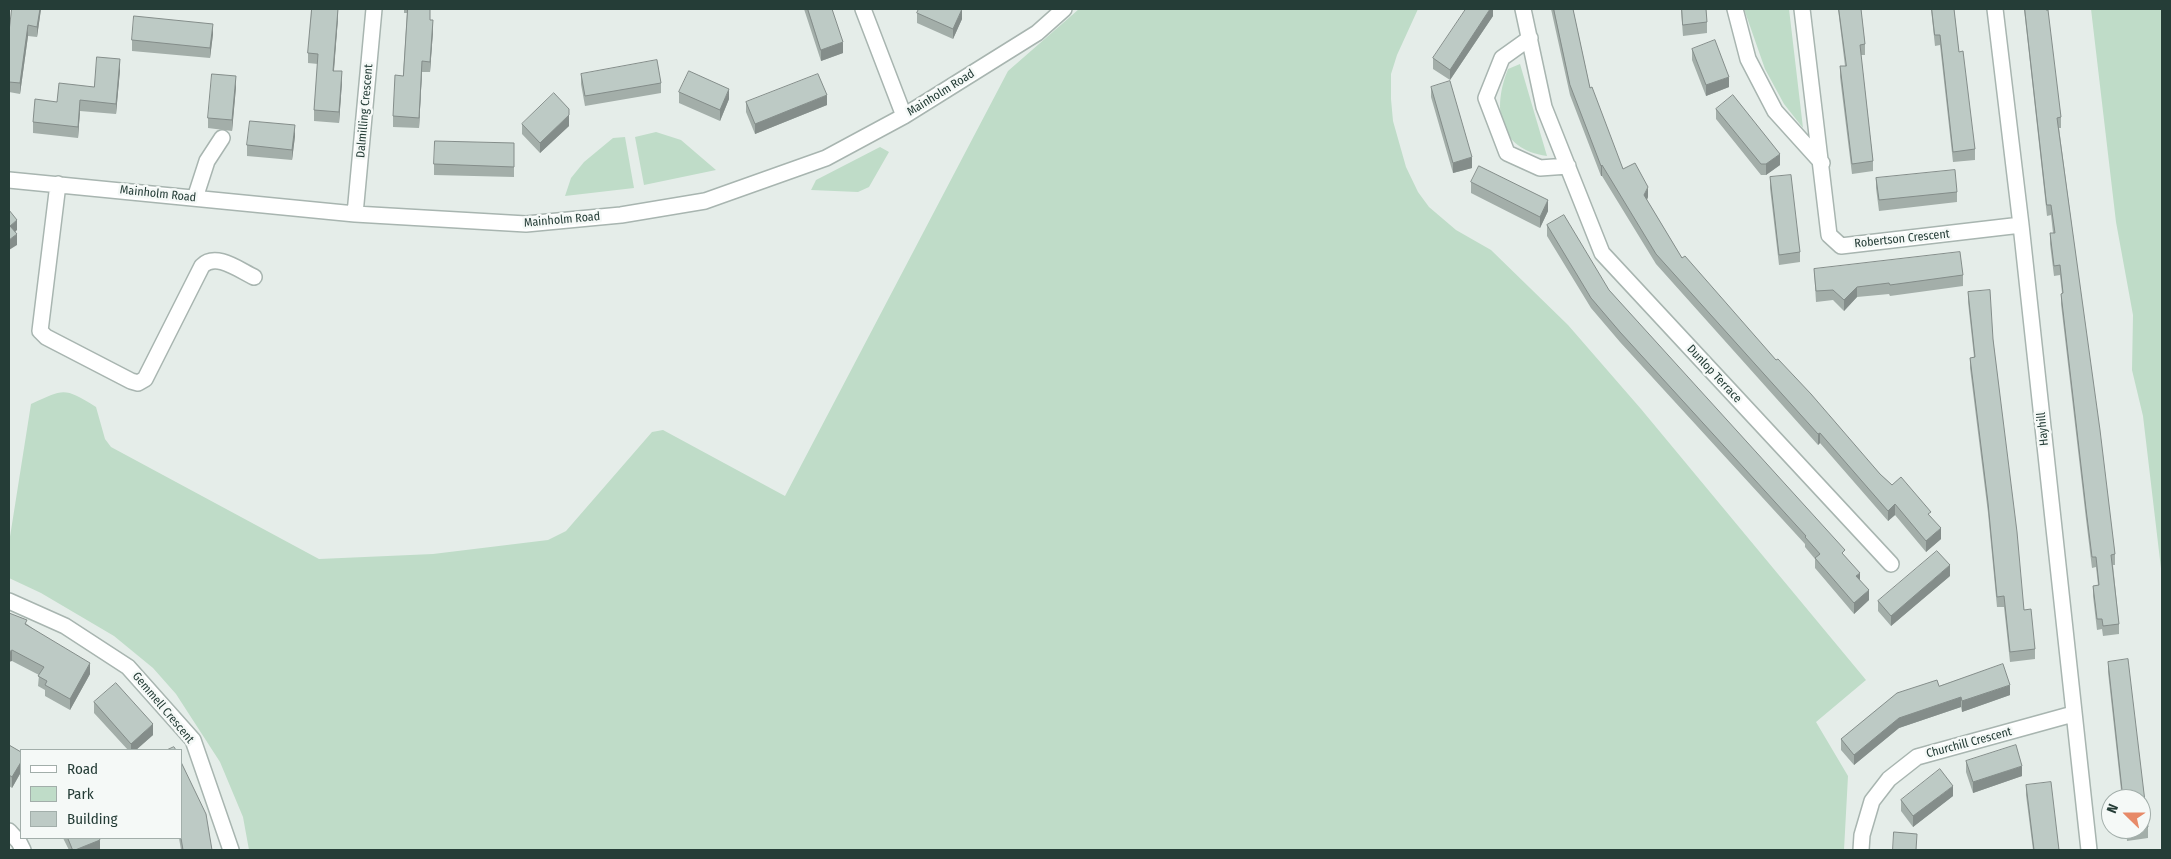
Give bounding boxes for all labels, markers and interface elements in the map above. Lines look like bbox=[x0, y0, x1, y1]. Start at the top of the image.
street label: Dalmilling Crescent bbox=[354, 64, 376, 158]
street label: Mainholm Road bbox=[905, 67, 977, 119]
street label: Mainholm Road bbox=[119, 183, 197, 205]
street label: Mainholm Road bbox=[523, 209, 601, 231]
street label: Robertson Crescent bbox=[1854, 227, 1950, 251]
street label: Dunlop Terrace bbox=[1684, 342, 1744, 406]
street label: Hayhill bbox=[2034, 411, 2052, 447]
street label: Gemmell Crescent bbox=[129, 670, 197, 746]
street label: Churchill Crescent bbox=[1925, 725, 2013, 761]
legend bbox=[20, 749, 182, 839]
text: Road bbox=[67, 760, 98, 778]
text: Park bbox=[67, 785, 94, 803]
north arrow bbox=[2101, 789, 2151, 839]
text: N bbox=[2103, 802, 2122, 816]
text: Building bbox=[67, 810, 118, 828]

